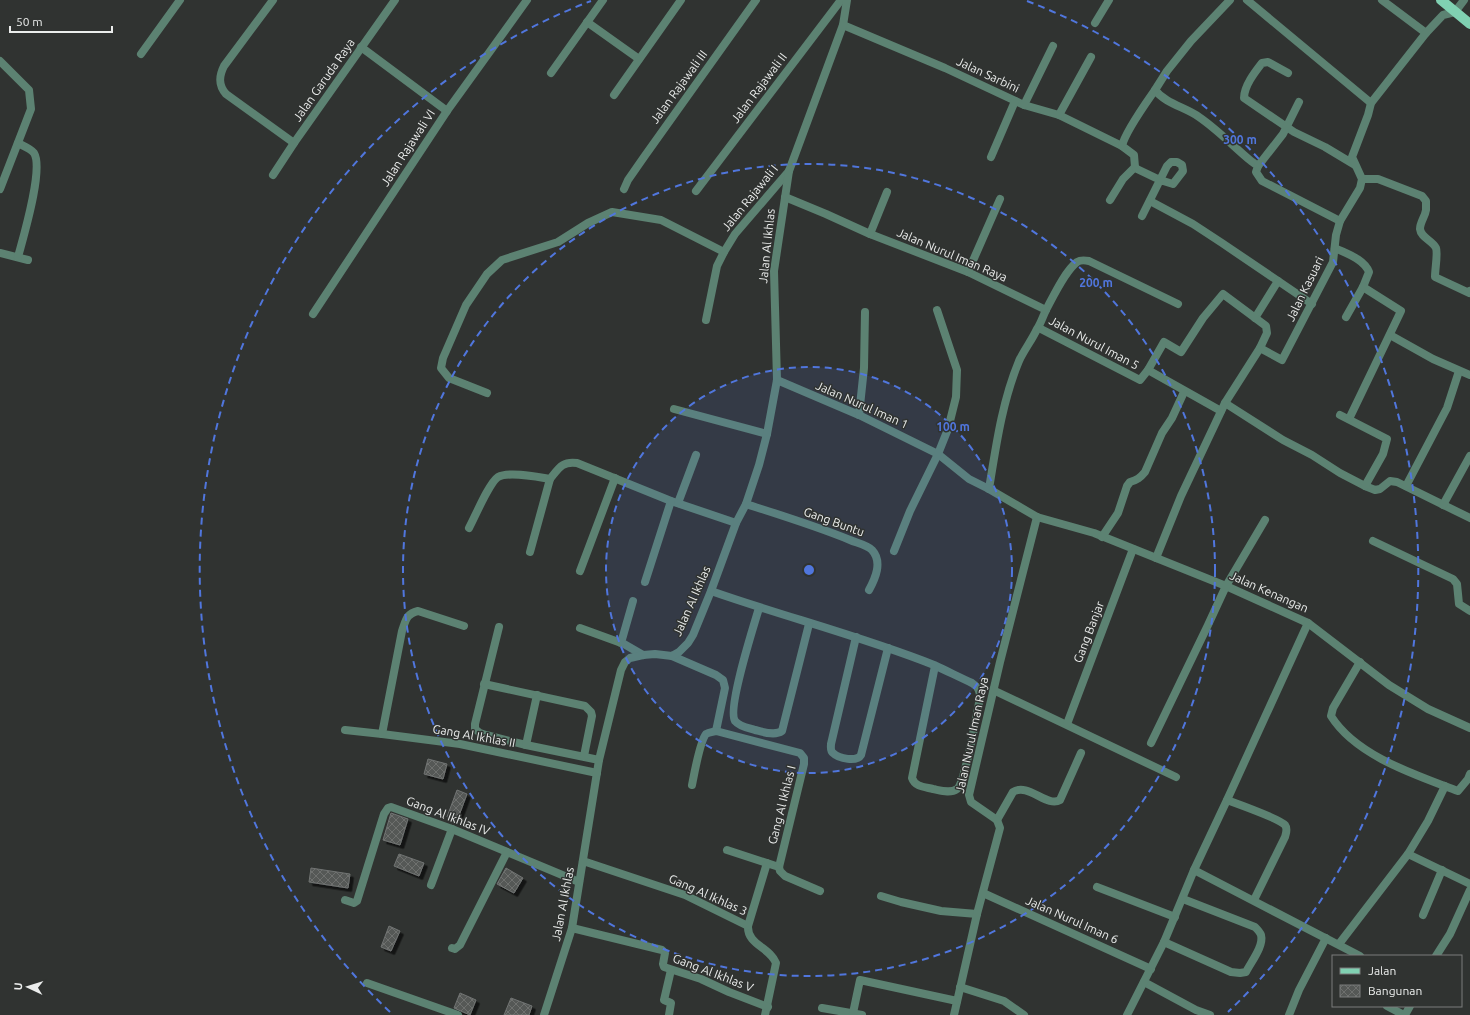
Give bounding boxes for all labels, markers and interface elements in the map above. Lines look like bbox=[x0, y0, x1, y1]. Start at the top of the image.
scale bar bbox=[10, 8, 112, 34]
text: 50 m bbox=[16, 15, 43, 28]
street label: Jalan Garuda Raya bbox=[290, 36, 357, 124]
street label: Jalan Rajawali III bbox=[648, 48, 709, 126]
street label: Jalan Rajawali II bbox=[728, 50, 789, 125]
street label: Jalan Sarbini bbox=[955, 54, 1022, 95]
street label: Jalan Rajawali VI bbox=[378, 107, 437, 188]
text: 300 m bbox=[1223, 133, 1257, 146]
street label: Jalan Rajawali I bbox=[719, 162, 780, 233]
street label: Jalan Al Ikhlas bbox=[756, 208, 777, 284]
street label: Jalan Nurul Iman Raya bbox=[895, 225, 1009, 284]
street label: Jalan Kasuari bbox=[1283, 254, 1326, 323]
text: 200 m bbox=[1079, 276, 1113, 289]
street label: Jalan Nurul Iman 5 bbox=[1047, 313, 1141, 372]
street label: Jalan Nurul Iman 1 bbox=[814, 378, 910, 431]
text: 100 m bbox=[936, 420, 970, 433]
street label: Gang Buntu bbox=[802, 505, 866, 539]
centre of rings bbox=[802, 563, 816, 577]
street label: Jalan Al Ikhlas bbox=[670, 564, 713, 638]
street label: Jalan Kenangan bbox=[1228, 568, 1310, 615]
street label: Gang Banjar bbox=[1071, 599, 1106, 664]
street label: Jalan Nurul Iman Raya bbox=[953, 676, 990, 794]
street label: Gang Al Ikhlas II bbox=[432, 722, 516, 749]
street label: Gang Al Ikhlas I bbox=[765, 764, 798, 846]
street label: Gang Al Ikhlas IV bbox=[405, 794, 492, 838]
street label: Jalan Al Ikhlas bbox=[549, 866, 576, 942]
street label: Gang Al Ikhlas 3 bbox=[667, 871, 749, 918]
street label: Jalan Nurul Iman 6 bbox=[1024, 893, 1121, 946]
street label: Gang Al Ikhlas V bbox=[671, 951, 756, 994]
legend bbox=[1332, 955, 1462, 1007]
text: Jalan bbox=[1368, 964, 1396, 977]
north arrow bbox=[8, 967, 48, 1007]
text: U bbox=[12, 982, 24, 991]
text: Bangunan bbox=[1368, 984, 1422, 997]

